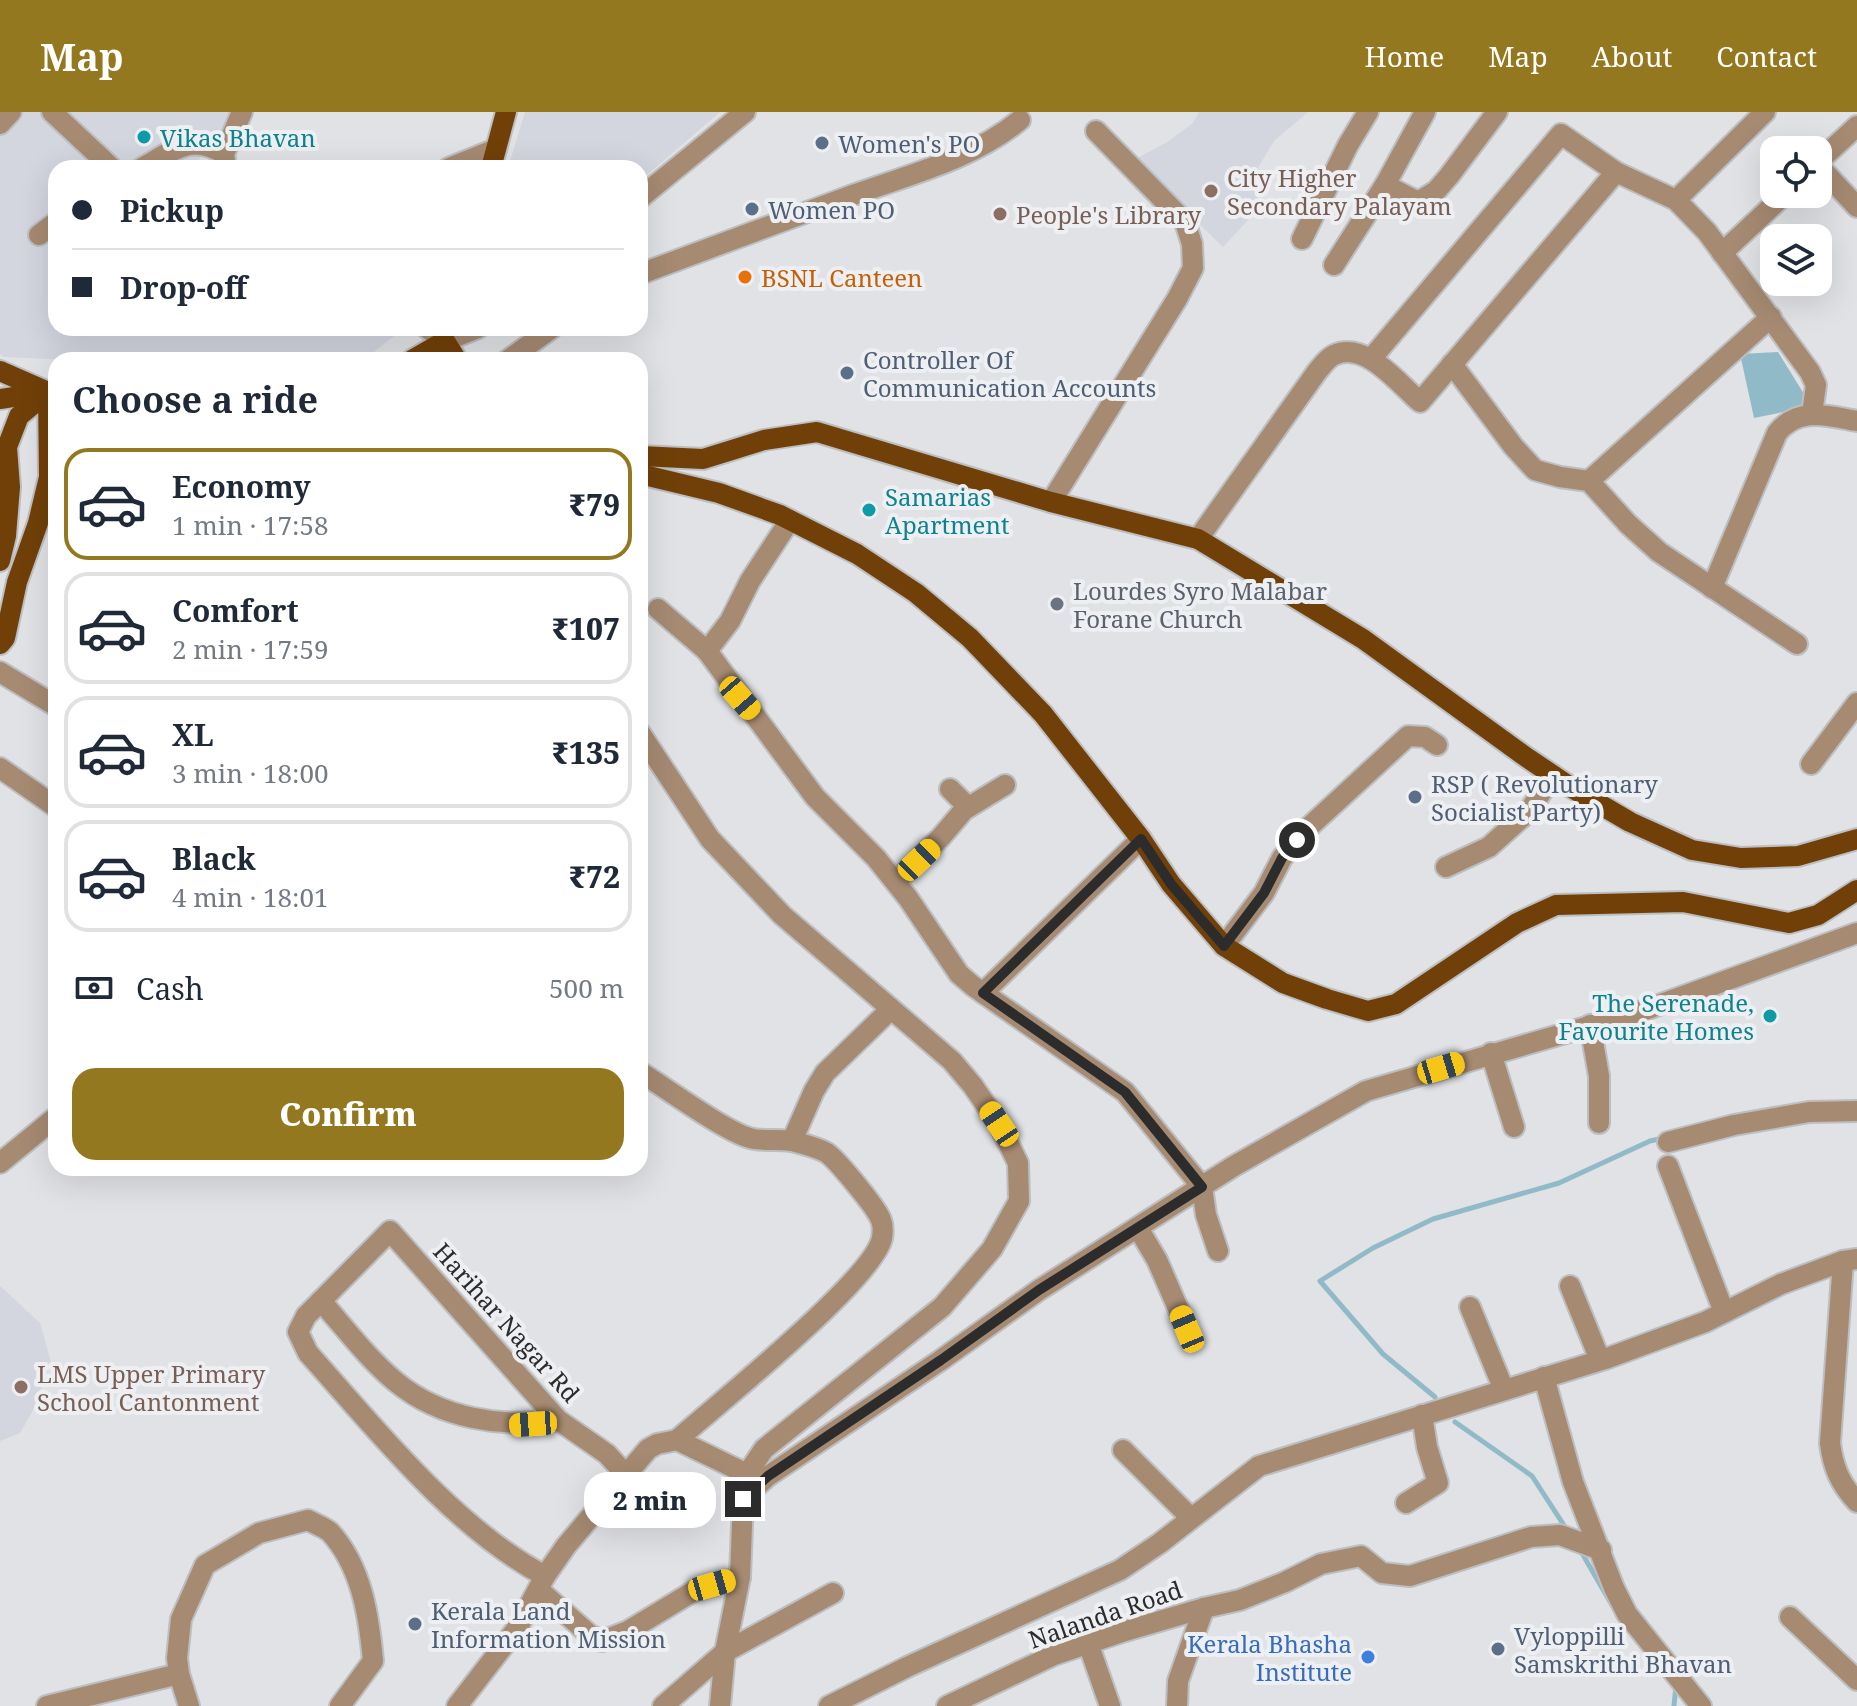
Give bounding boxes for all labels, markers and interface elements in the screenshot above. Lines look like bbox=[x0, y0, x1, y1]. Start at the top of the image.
text: Map bbox=[40, 30, 124, 82]
text: Home bbox=[1365, 37, 1444, 75]
text: Map bbox=[1488, 37, 1548, 75]
text: About bbox=[1592, 37, 1672, 75]
text: Contact bbox=[1716, 37, 1817, 75]
place label: Vikas Bhavan bbox=[160, 121, 316, 154]
place label: Women's PO bbox=[838, 127, 980, 160]
marker: Vikas Bhavan bbox=[135, 128, 153, 146]
marker: Women's PO bbox=[813, 134, 831, 152]
map controls bbox=[1760, 136, 1832, 296]
button: locate bbox=[1760, 136, 1832, 208]
place label: City Higher Secondary Palayam bbox=[1227, 161, 1452, 222]
marker: City Higher Secondary Palayam bbox=[1202, 182, 1220, 200]
text: Pickup bbox=[120, 190, 224, 231]
place label: Women PO bbox=[768, 193, 895, 226]
place label: People's Library bbox=[1016, 198, 1202, 231]
marker: Women PO bbox=[743, 200, 761, 218]
marker: People's Library bbox=[991, 205, 1009, 223]
button: layers bbox=[1760, 224, 1832, 296]
place label: BSNL Canteen bbox=[761, 261, 923, 294]
text: Drop-off bbox=[120, 267, 247, 308]
marker: BSNL Canteen bbox=[736, 268, 754, 286]
place label: Controller Of Communication Accounts bbox=[863, 343, 1156, 404]
marker: Controller Of Communication Accounts bbox=[838, 364, 856, 382]
text: Choose a ride bbox=[72, 375, 318, 424]
text: Economy bbox=[172, 466, 311, 507]
icon: car bbox=[76, 468, 148, 540]
place label: Samarias Apartment bbox=[885, 480, 1009, 541]
text: ₹79 bbox=[569, 484, 620, 525]
marker: Samarias Apartment bbox=[860, 501, 878, 519]
text: 1 min · 17:58 bbox=[172, 507, 329, 543]
place label: Lourdes Syro Malabar Forane Church bbox=[1073, 574, 1327, 635]
text: Comfort bbox=[172, 590, 299, 631]
icon: car bbox=[76, 592, 148, 664]
marker: Lourdes Syro Malabar Forane Church bbox=[1048, 595, 1066, 613]
text: ₹107 bbox=[552, 608, 620, 649]
text: 2 min · 17:59 bbox=[172, 631, 329, 667]
car bbox=[715, 672, 765, 724]
text: XL bbox=[172, 714, 214, 755]
icon: car bbox=[76, 716, 148, 788]
text: ₹135 bbox=[552, 732, 620, 773]
text: 3 min · 18:00 bbox=[172, 755, 329, 791]
place label: RSP ( Revolutionary Socialist Party) bbox=[1431, 767, 1658, 828]
marker: RSP ( Revolutionary Socialist Party) bbox=[1406, 788, 1424, 806]
route start bbox=[1279, 822, 1315, 858]
car bbox=[893, 835, 945, 885]
text: Black bbox=[172, 838, 256, 879]
icon: car bbox=[76, 840, 148, 912]
text: ₹72 bbox=[569, 856, 620, 897]
text: 4 min · 18:01 bbox=[172, 879, 329, 915]
icon: cash bbox=[72, 966, 116, 1010]
text: Cash bbox=[136, 968, 204, 1009]
text: 500 m bbox=[549, 970, 624, 1006]
place label: The Serenade, Favourite Homes bbox=[1559, 986, 1754, 1047]
marker: The Serenade, Favourite Homes bbox=[1761, 1007, 1779, 1025]
car bbox=[1415, 1050, 1467, 1086]
button: Confirm bbox=[72, 1068, 624, 1160]
car bbox=[976, 1097, 1022, 1151]
street label: Harihar Nagar Rd bbox=[426, 1235, 588, 1409]
car bbox=[1167, 1302, 1207, 1356]
place label: LMS Upper Primary School Cantonment bbox=[37, 1357, 266, 1418]
marker: LMS Upper Primary School Cantonment bbox=[12, 1378, 30, 1396]
car bbox=[508, 1410, 558, 1438]
callout: 2 min bbox=[583, 1471, 715, 1527]
route end bbox=[725, 1481, 761, 1517]
text: 2 min bbox=[613, 1482, 687, 1518]
car bbox=[686, 1567, 738, 1603]
street label: Nalanda Road bbox=[1024, 1572, 1187, 1656]
place label: Kerala Land Information Mission bbox=[431, 1594, 666, 1655]
marker: Kerala Land Information Mission bbox=[406, 1615, 424, 1633]
place label: Vyloppilli Samskrithi Bhavan bbox=[1514, 1619, 1732, 1680]
place label: Kerala Bhasha Institute bbox=[1187, 1627, 1352, 1688]
marker: Vyloppilli Samskrithi Bhavan bbox=[1489, 1640, 1507, 1658]
marker: Kerala Bhasha Institute bbox=[1359, 1648, 1377, 1666]

